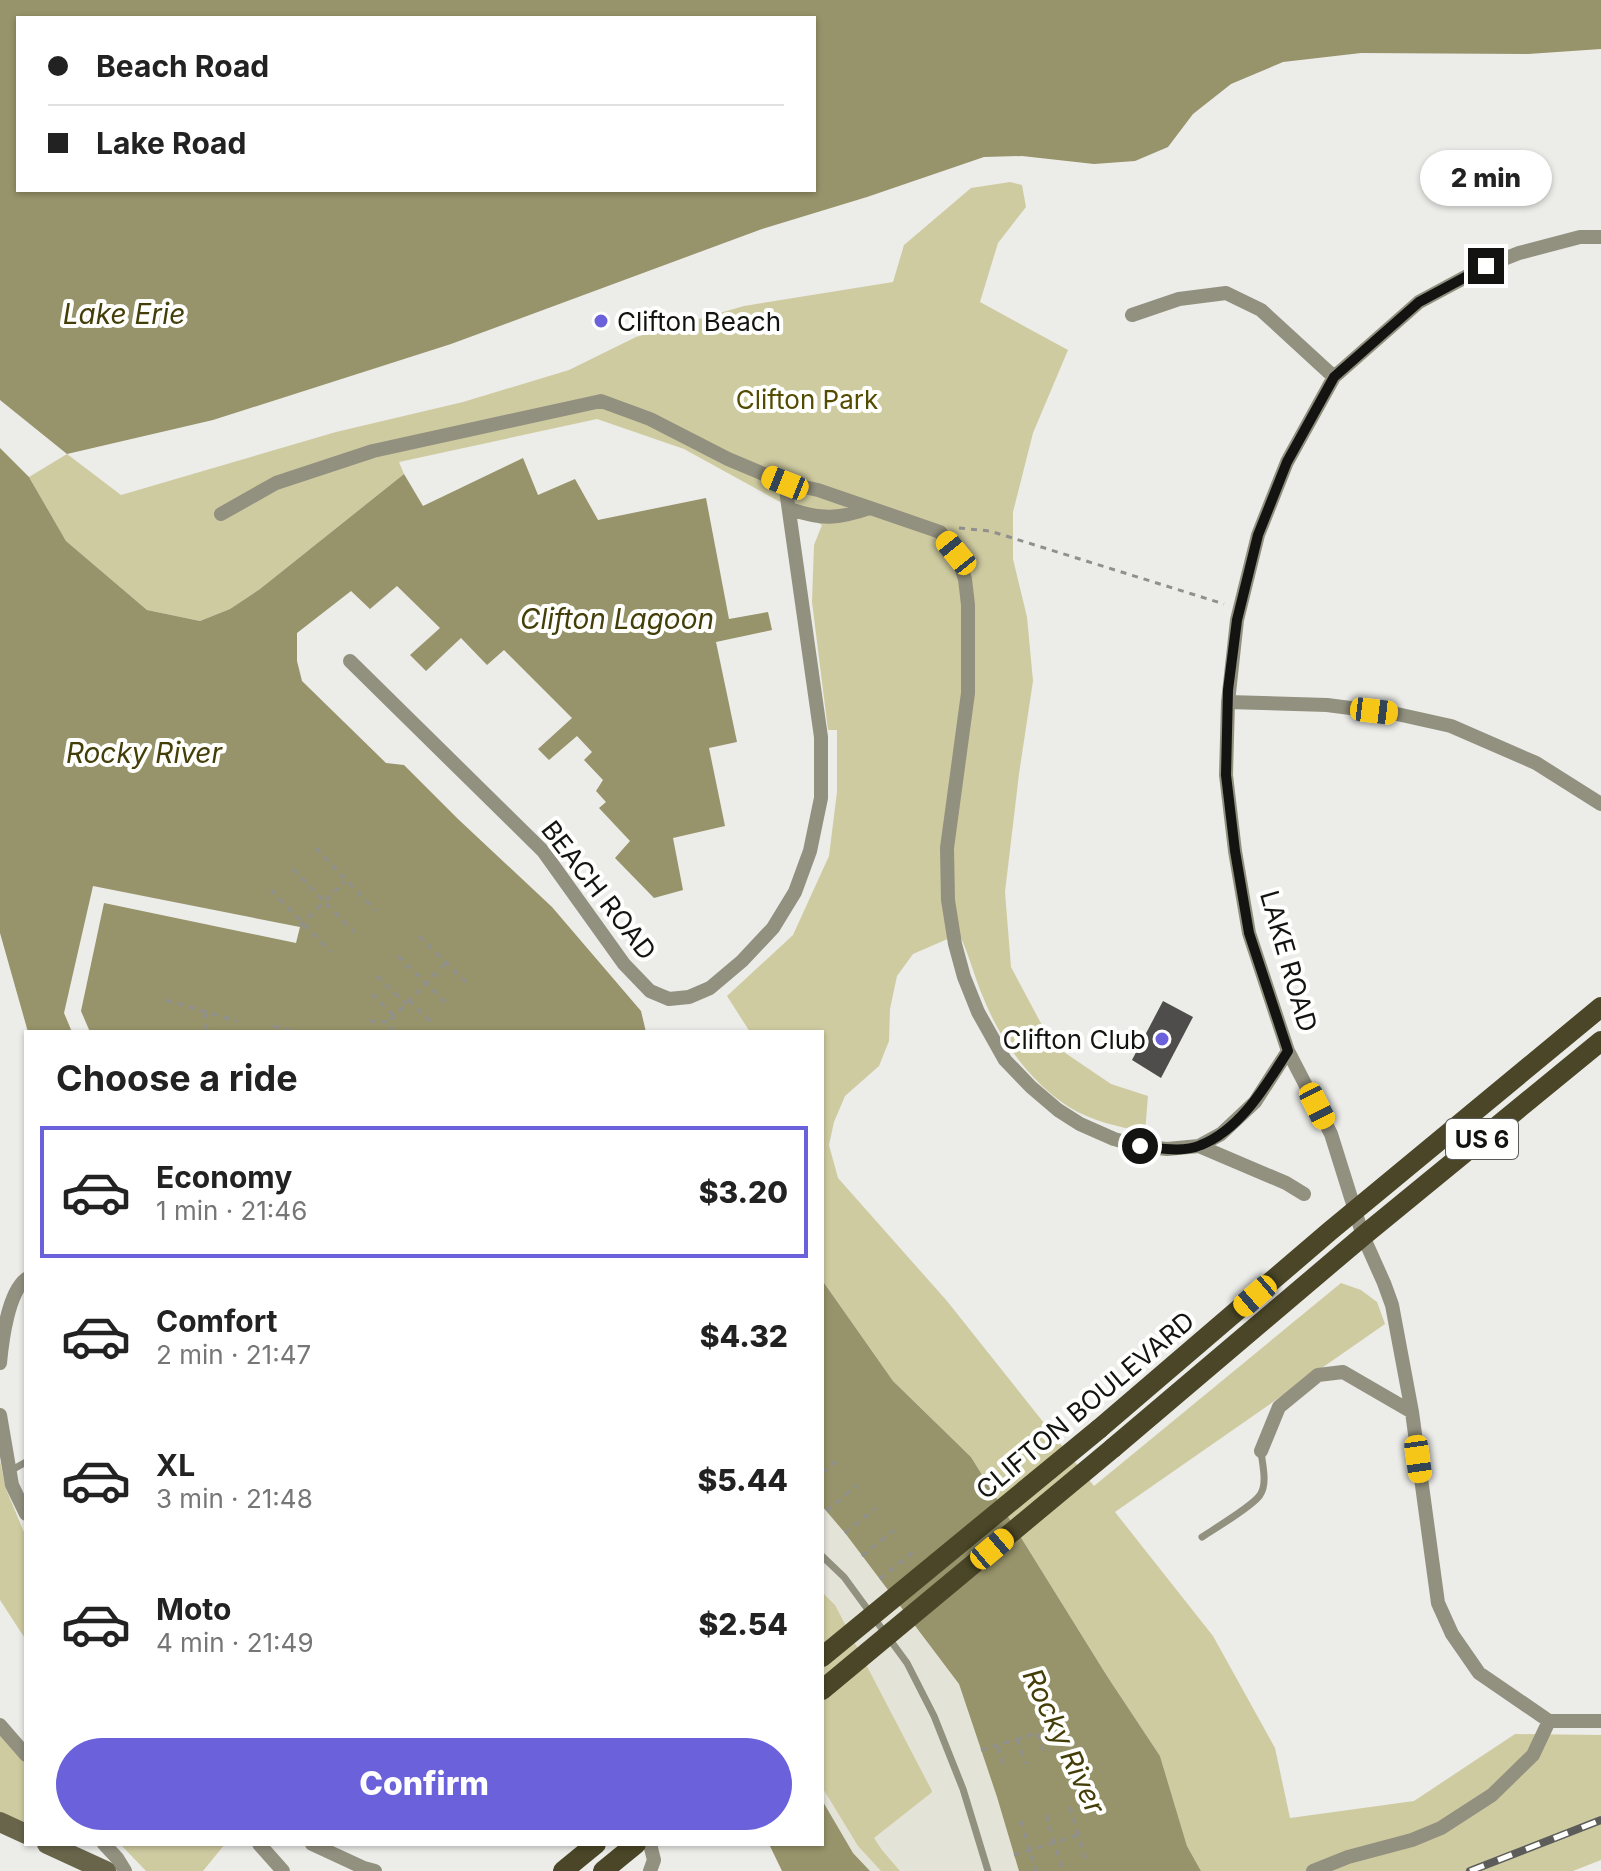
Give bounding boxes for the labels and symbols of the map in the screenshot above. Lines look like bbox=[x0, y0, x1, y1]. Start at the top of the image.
callout: 2 min bbox=[1420, 150, 1552, 206]
route end bbox=[1468, 248, 1504, 284]
water label: Lake Erie bbox=[63, 297, 185, 331]
place label: Clifton Beach bbox=[617, 306, 781, 337]
marker: Clifton Beach bbox=[592, 312, 610, 330]
park label: Clifton Park bbox=[736, 384, 878, 415]
car bbox=[758, 463, 812, 503]
car bbox=[932, 527, 980, 579]
water label: Clifton Lagoon bbox=[520, 602, 714, 636]
car bbox=[1349, 696, 1399, 726]
water label: Rocky River bbox=[66, 736, 223, 770]
street label: BEACH ROAD bbox=[535, 814, 663, 966]
street label: LAKE ROAD bbox=[1254, 887, 1324, 1035]
place label: Clifton Club bbox=[1003, 1024, 1146, 1055]
marker: Clifton Club bbox=[1153, 1030, 1171, 1048]
car bbox=[1295, 1079, 1339, 1133]
road number: US 6 bbox=[1446, 1119, 1518, 1159]
route start bbox=[1122, 1128, 1158, 1164]
car bbox=[1229, 1271, 1281, 1321]
street label: CLIFTON BOULEVARD bbox=[970, 1305, 1200, 1505]
car bbox=[1403, 1434, 1433, 1484]
car bbox=[966, 1524, 1018, 1574]
water label: Rocky River bbox=[1016, 1663, 1113, 1820]

